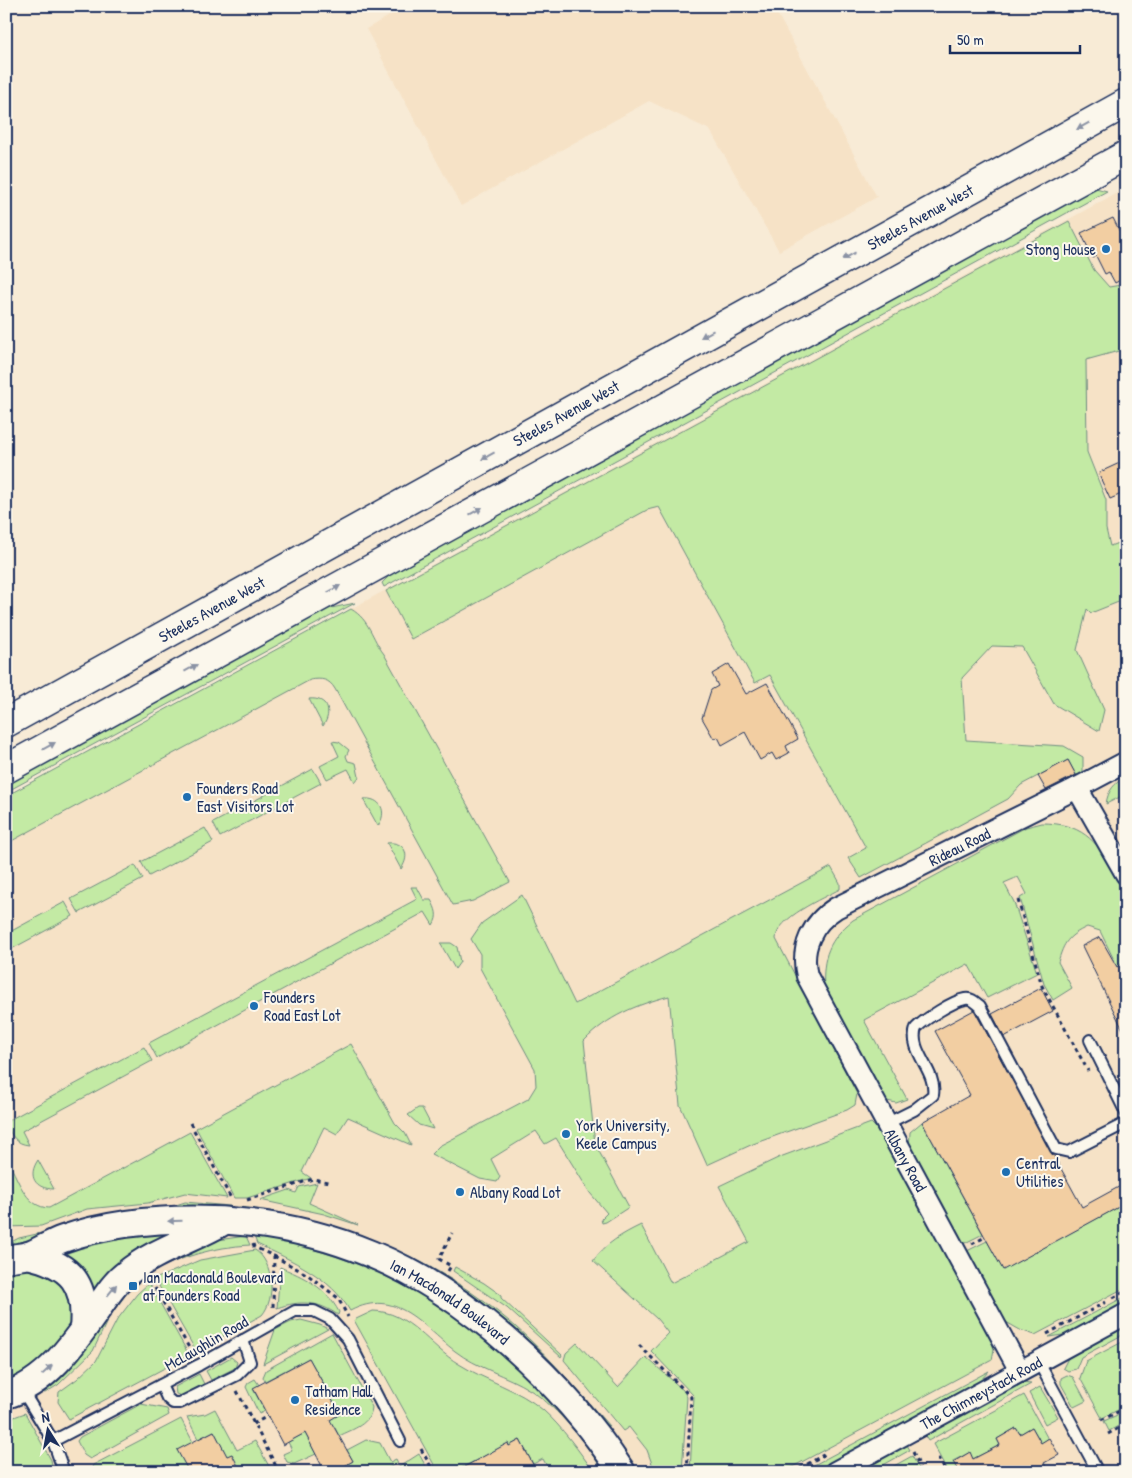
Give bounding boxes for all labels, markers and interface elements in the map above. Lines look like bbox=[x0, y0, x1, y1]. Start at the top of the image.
scale bar bbox=[950, 22, 1080, 54]
text: 50 m bbox=[957, 29, 984, 50]
one-way arrow bbox=[1076, 122, 1090, 130]
street label: Steeles Avenue West bbox=[863, 178, 978, 255]
place label: Stong House bbox=[1026, 238, 1097, 260]
marker: Stong House bbox=[1100, 243, 1112, 255]
one-way arrow bbox=[842, 251, 856, 260]
one-way arrow bbox=[700, 330, 714, 339]
street label: Steeles Avenue West bbox=[509, 375, 623, 451]
one-way arrow bbox=[482, 451, 495, 460]
one-way arrow bbox=[469, 507, 484, 515]
street label: Steeles Avenue West bbox=[155, 571, 269, 647]
one-way arrow bbox=[327, 585, 341, 594]
one-way arrow bbox=[185, 663, 198, 672]
one-way arrow bbox=[42, 741, 56, 750]
place label: Founders Road East Visitors Lot bbox=[196, 777, 294, 817]
marker: Founders Road East Visitors Lot bbox=[181, 791, 193, 803]
street label: Rideau Road bbox=[925, 822, 994, 871]
place label: Founders Road East Lot bbox=[263, 986, 341, 1026]
marker: Founders Road East Lot bbox=[248, 1000, 260, 1012]
place label: York University, Keele Campus bbox=[576, 1114, 670, 1154]
street label: Albany Road bbox=[880, 1125, 932, 1195]
marker: York University, Keele Campus bbox=[560, 1128, 572, 1140]
place label: Central Utilities bbox=[1016, 1152, 1063, 1192]
marker: Central Utilities bbox=[1000, 1166, 1012, 1178]
place label: Albany Road Lot bbox=[470, 1181, 561, 1203]
marker: Albany Road Lot bbox=[454, 1186, 466, 1198]
one-way arrow bbox=[166, 1217, 182, 1225]
street label: Ian Macdonald Boulevard bbox=[387, 1253, 515, 1349]
place label: Ian Macdonald Boulevard at Founders Road bbox=[143, 1266, 283, 1306]
marker: Ian Macdonald Boulevard at Founders Road bbox=[127, 1280, 139, 1292]
one-way arrow bbox=[106, 1284, 117, 1297]
street label: McLaughlin Road bbox=[160, 1310, 252, 1376]
street label: The Chimneystack Road bbox=[916, 1351, 1046, 1435]
one-way arrow bbox=[41, 1364, 53, 1376]
place label: Tatham Hall Residence bbox=[305, 1380, 373, 1420]
marker: Tatham Hall Residence bbox=[289, 1394, 301, 1406]
north arrow bbox=[22, 1406, 72, 1456]
text: N bbox=[40, 1407, 51, 1427]

